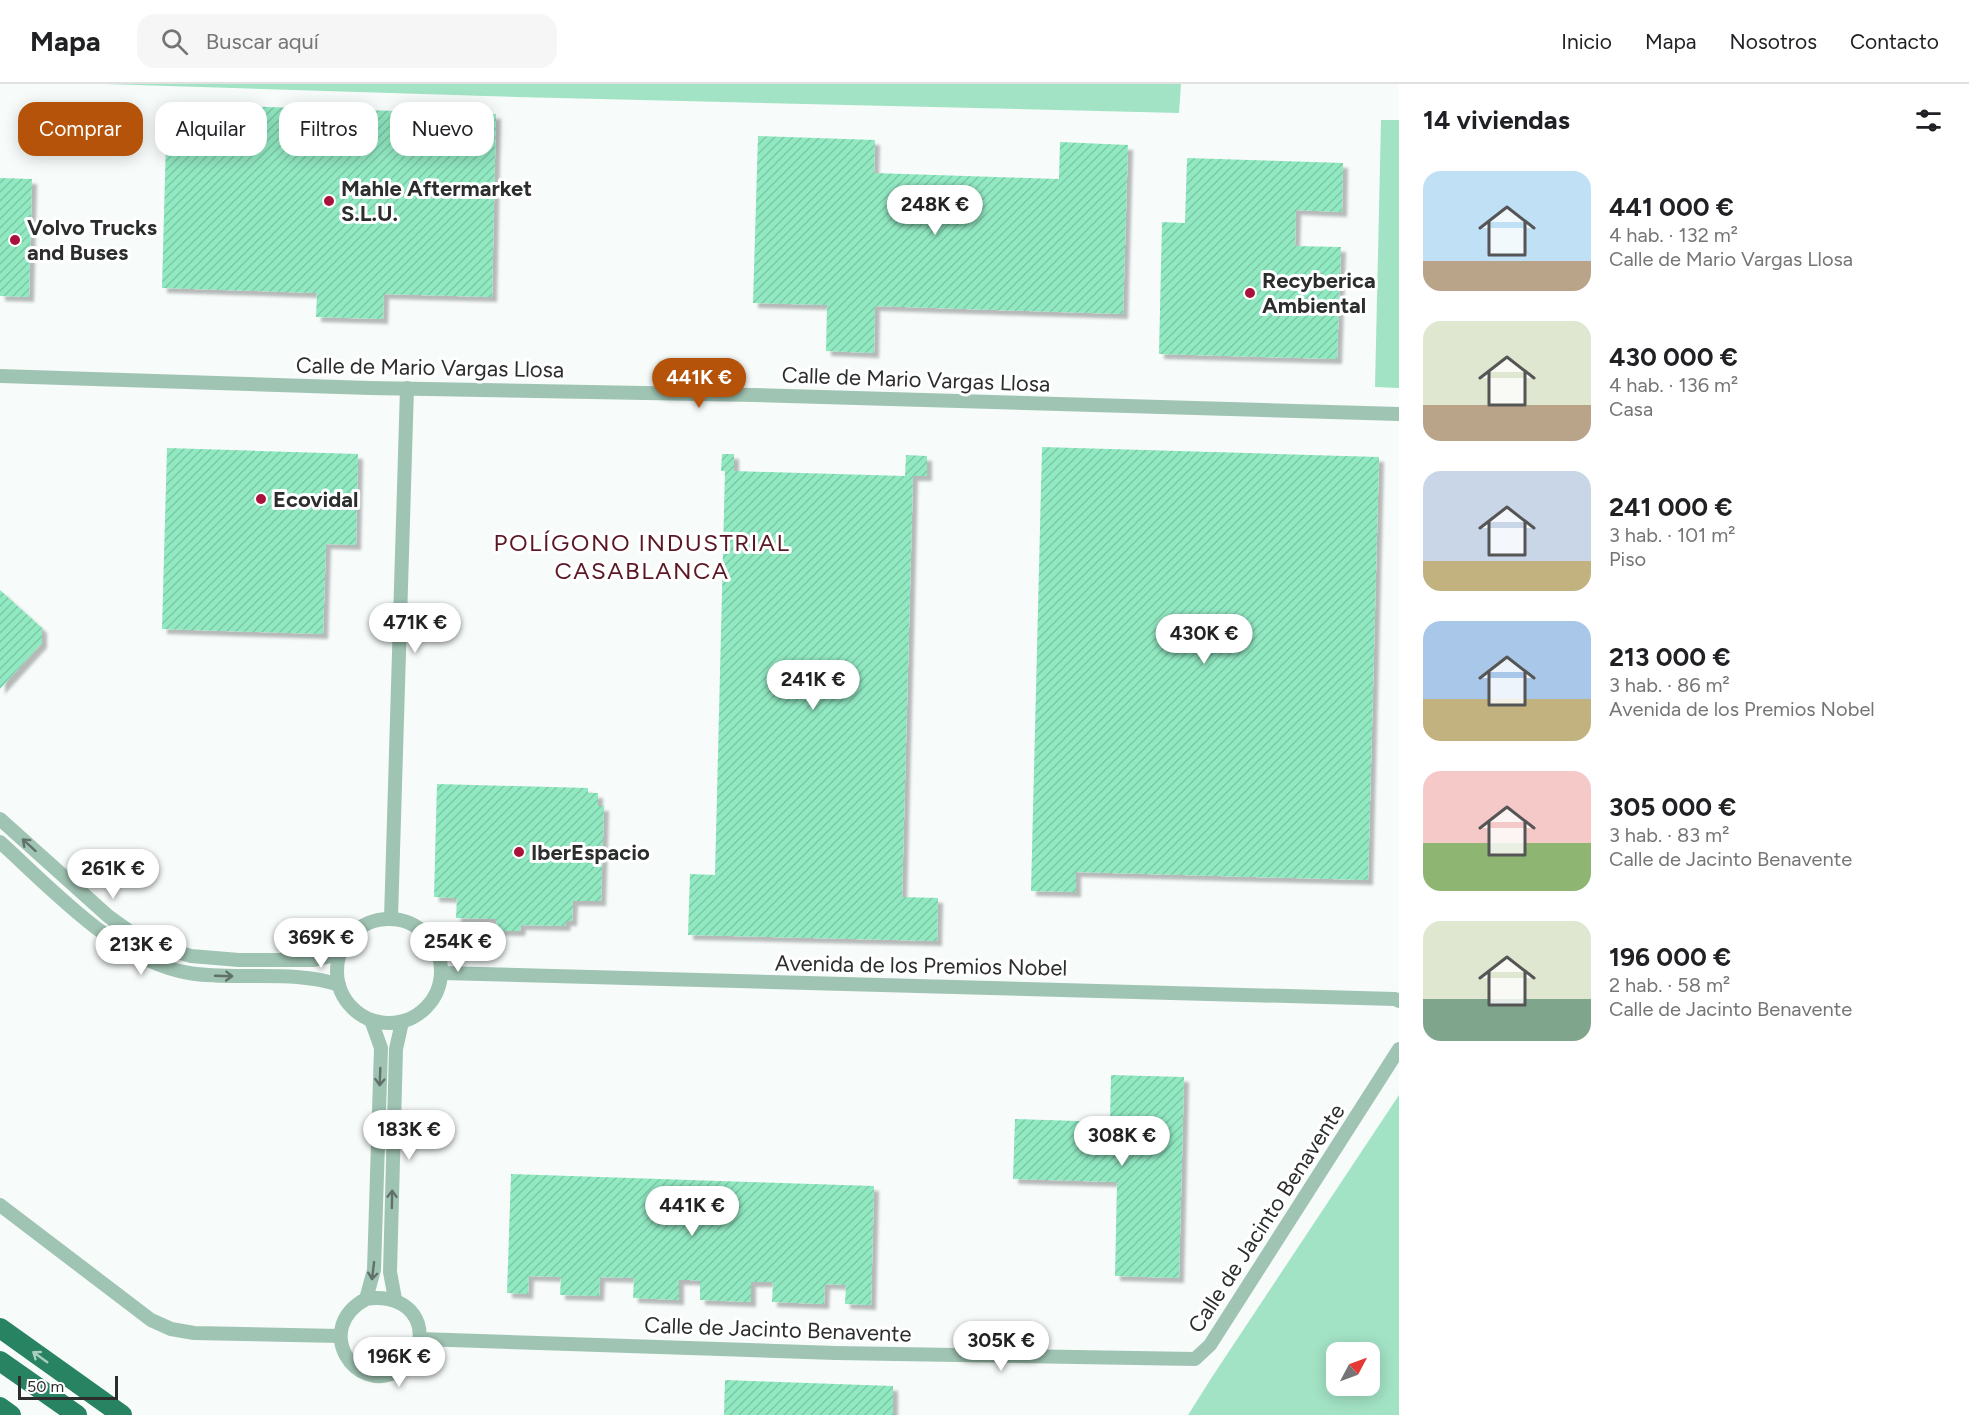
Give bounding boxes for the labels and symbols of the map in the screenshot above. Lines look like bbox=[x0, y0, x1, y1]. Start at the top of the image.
place label: Mahle Aftermarket S.L.U. bbox=[341, 175, 532, 227]
pin: 248K € bbox=[886, 185, 984, 236]
marker: Mahle Aftermarket S.L.U. bbox=[322, 194, 336, 208]
place label: Volvo Trucks and Buses bbox=[27, 214, 157, 266]
marker: Volvo Trucks and Buses bbox=[8, 233, 22, 247]
place label: Recyberica Ambiental bbox=[1262, 267, 1376, 319]
marker: Recyberica Ambiental bbox=[1243, 286, 1257, 300]
street label: Calle de Mario Vargas Llosa bbox=[296, 352, 564, 383]
pin: 441K € bbox=[650, 358, 748, 409]
street label: Calle de Mario Vargas Llosa bbox=[781, 361, 1051, 398]
place label: Ecovidal bbox=[273, 486, 359, 513]
marker: Ecovidal bbox=[254, 492, 268, 506]
district label: POLÍGONO INDUSTRIAL CASABLANCA bbox=[494, 528, 790, 585]
pin: 471K € bbox=[366, 603, 464, 654]
pin: 430K € bbox=[1155, 614, 1253, 665]
pin: 241K € bbox=[764, 660, 862, 711]
one-way arrow bbox=[21, 838, 36, 852]
place label: IberEspacio bbox=[531, 839, 650, 866]
marker: IberEspacio bbox=[512, 845, 526, 859]
pin: 261K € bbox=[64, 849, 162, 900]
pin: 369K € bbox=[272, 918, 370, 969]
pin: 254K € bbox=[409, 922, 507, 973]
pin: 213K € bbox=[92, 925, 190, 976]
street label: Avenida de los Premios Nobel bbox=[775, 949, 1067, 982]
one-way arrow bbox=[213, 970, 233, 982]
one-way arrow bbox=[374, 1066, 386, 1086]
street label: Calle de Jacinto Benavente bbox=[1182, 1099, 1351, 1338]
pin: 183K € bbox=[360, 1110, 458, 1161]
pin: 308K € bbox=[1073, 1116, 1171, 1167]
pin: 441K € bbox=[643, 1186, 741, 1237]
one-way arrow bbox=[386, 1190, 398, 1210]
one-way arrow bbox=[367, 1261, 378, 1281]
street label: Calle de Jacinto Benavente bbox=[644, 1311, 912, 1348]
pin: 305K € bbox=[952, 1321, 1050, 1372]
pin: 196K € bbox=[350, 1337, 448, 1388]
north arrow bbox=[1326, 1342, 1380, 1396]
one-way arrow bbox=[33, 1350, 49, 1363]
scale bar bbox=[18, 1373, 118, 1400]

